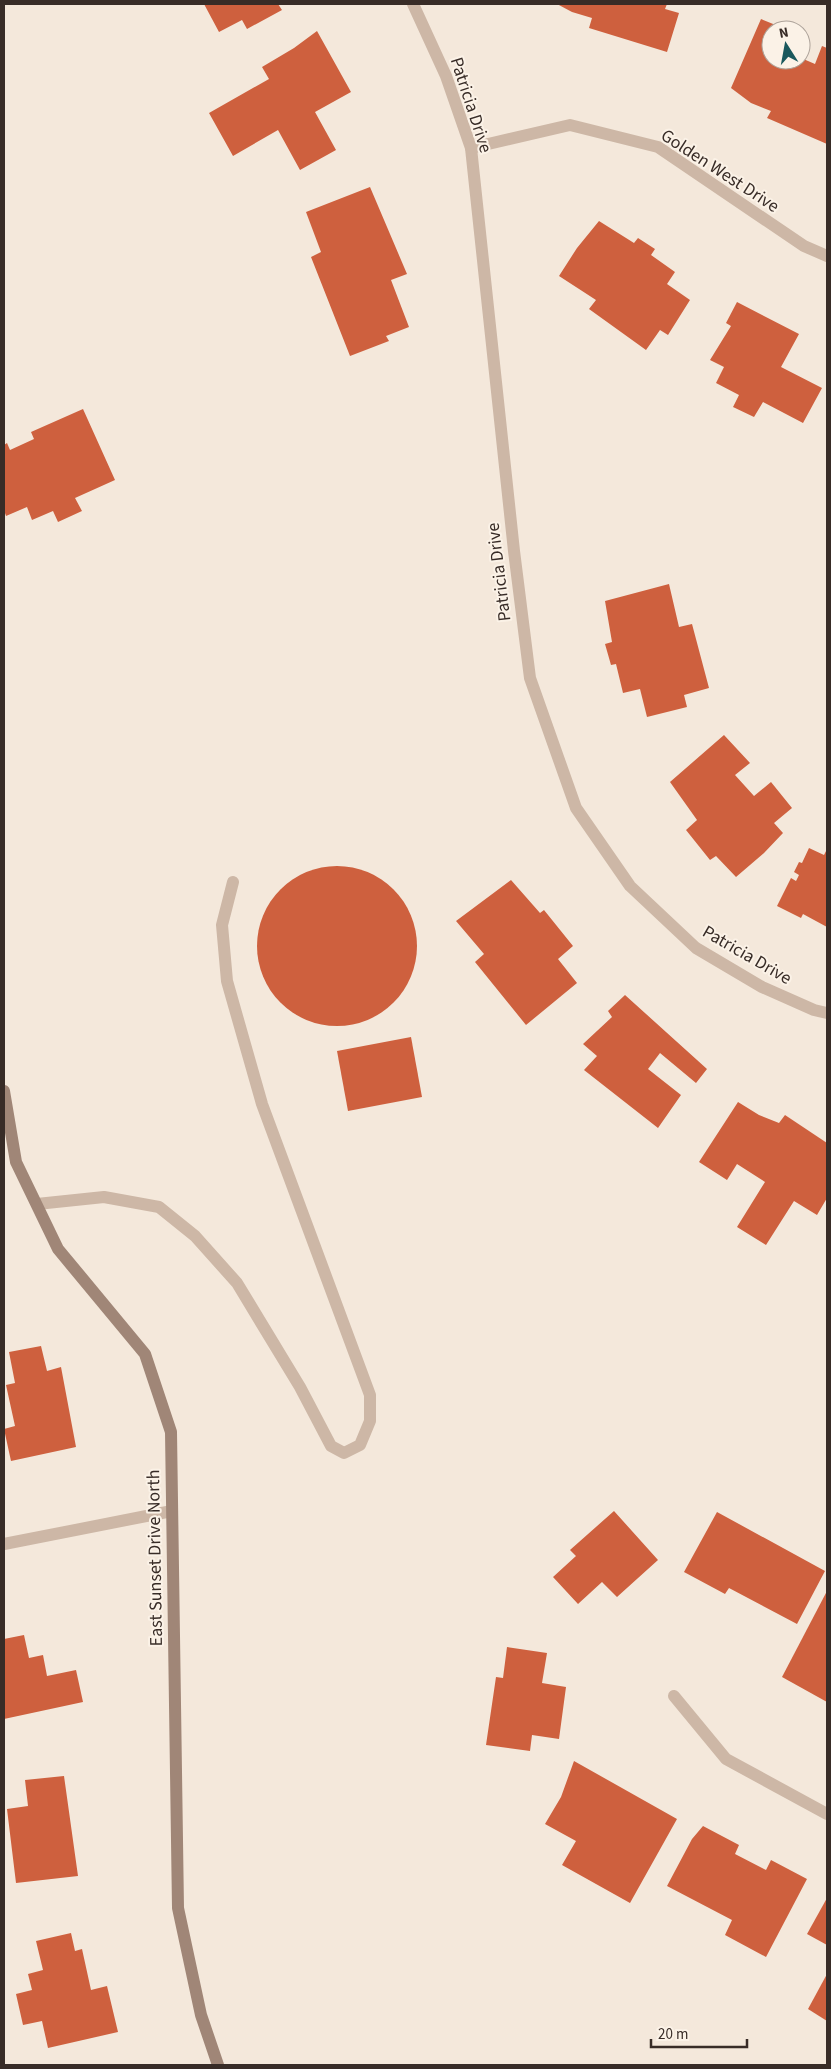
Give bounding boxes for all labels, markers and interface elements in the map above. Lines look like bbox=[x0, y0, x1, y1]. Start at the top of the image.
north arrow bbox=[761, 20, 811, 70]
text: N bbox=[777, 23, 790, 44]
street label: Patricia Drive bbox=[444, 54, 498, 156]
street label: Golden West Drive bbox=[656, 123, 784, 219]
street label: Patricia Drive bbox=[481, 521, 517, 623]
street label: Patricia Drive bbox=[698, 919, 796, 991]
street label: East Sunset Drive North bbox=[141, 1469, 169, 1647]
scale bar bbox=[651, 2016, 747, 2048]
text: 20 m bbox=[658, 2024, 688, 2045]

